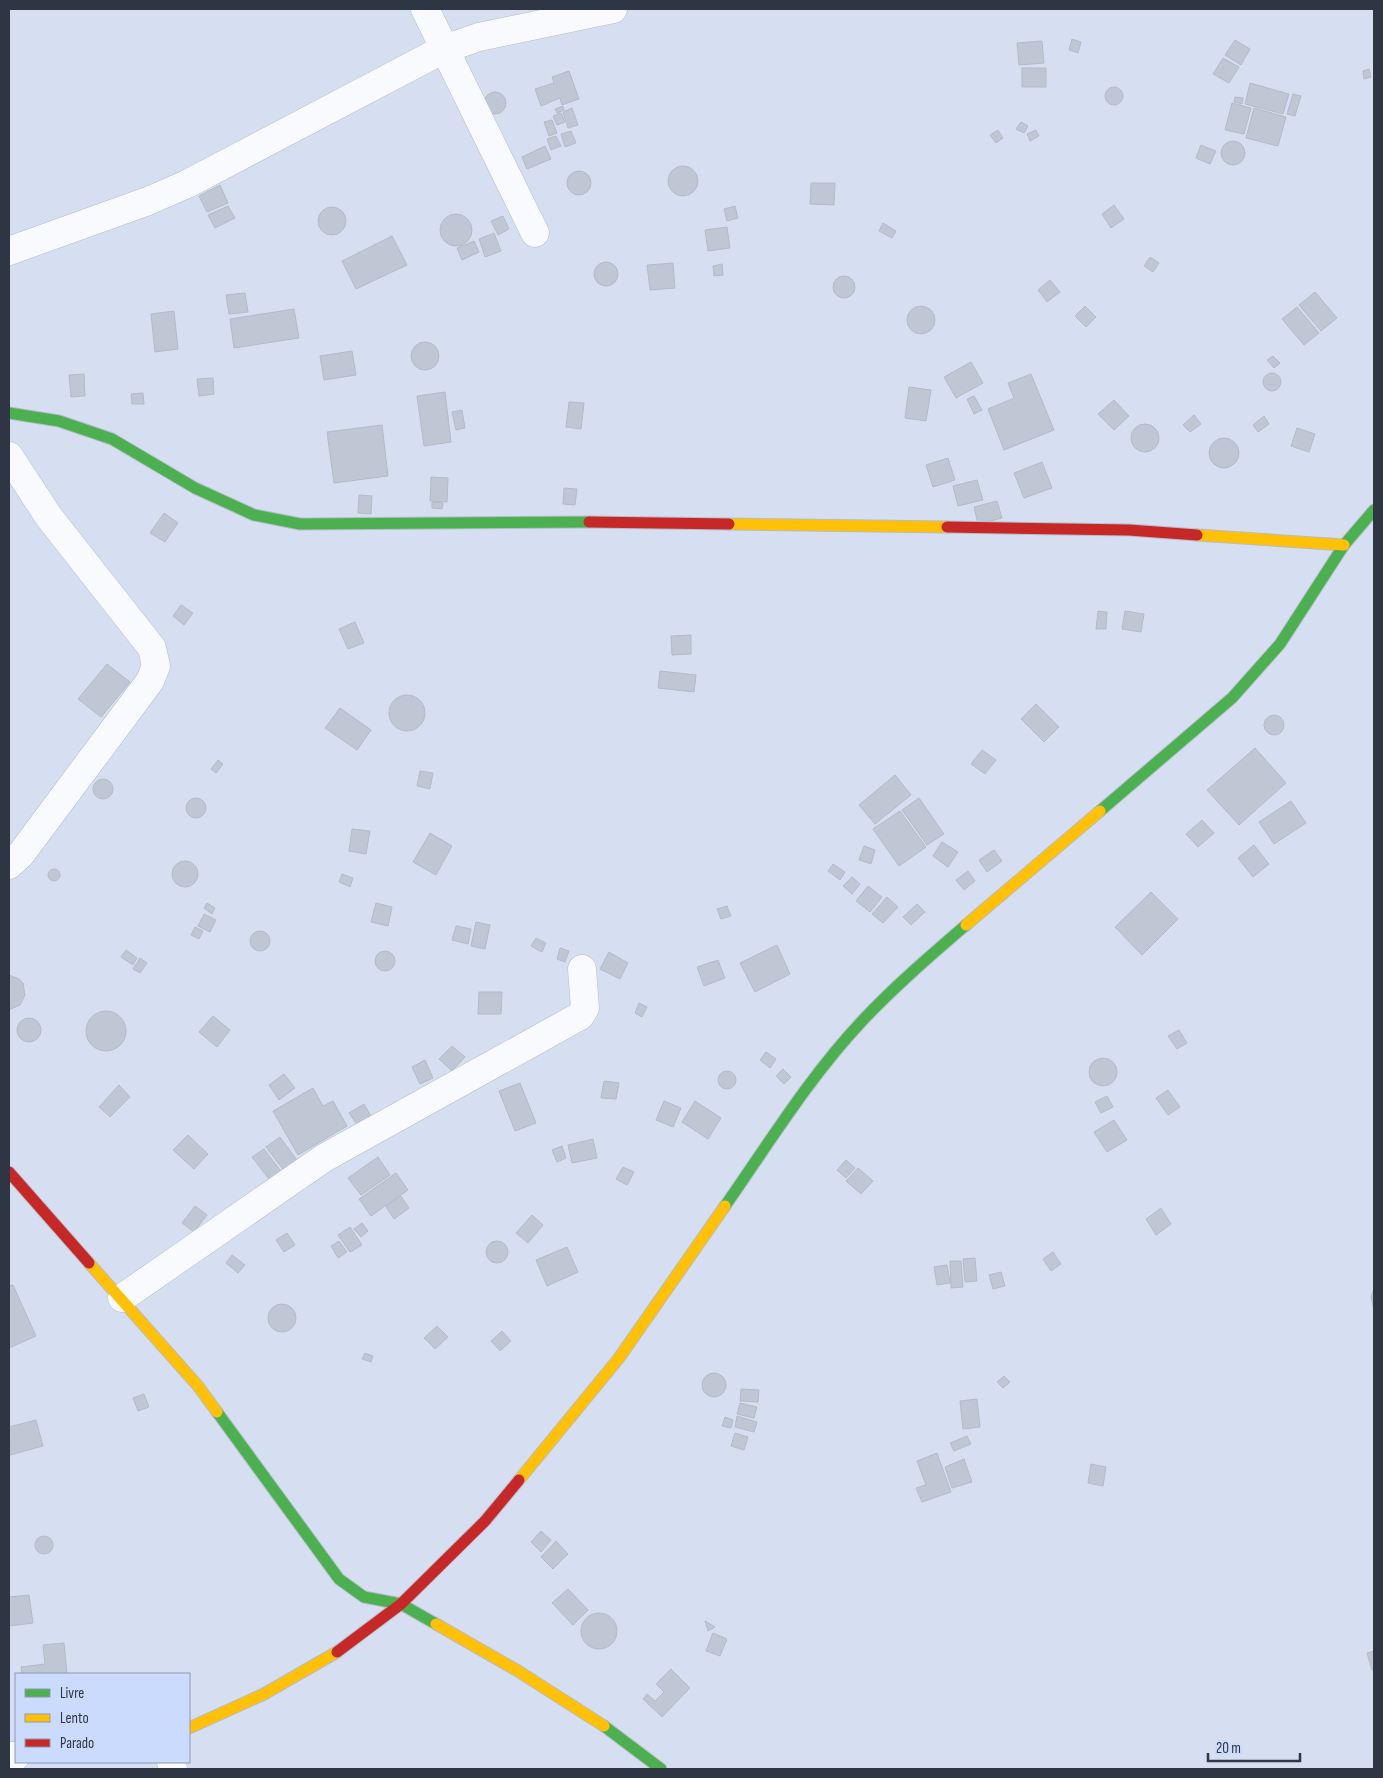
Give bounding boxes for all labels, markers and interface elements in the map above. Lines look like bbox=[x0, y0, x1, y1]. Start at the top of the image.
legend bbox=[15, 1673, 190, 1763]
text: Livre bbox=[60, 1684, 84, 1703]
text: Lento bbox=[60, 1709, 89, 1728]
scale bar bbox=[1208, 1730, 1300, 1762]
text: Parado bbox=[60, 1734, 94, 1753]
text: 20 m bbox=[1216, 1739, 1241, 1758]

